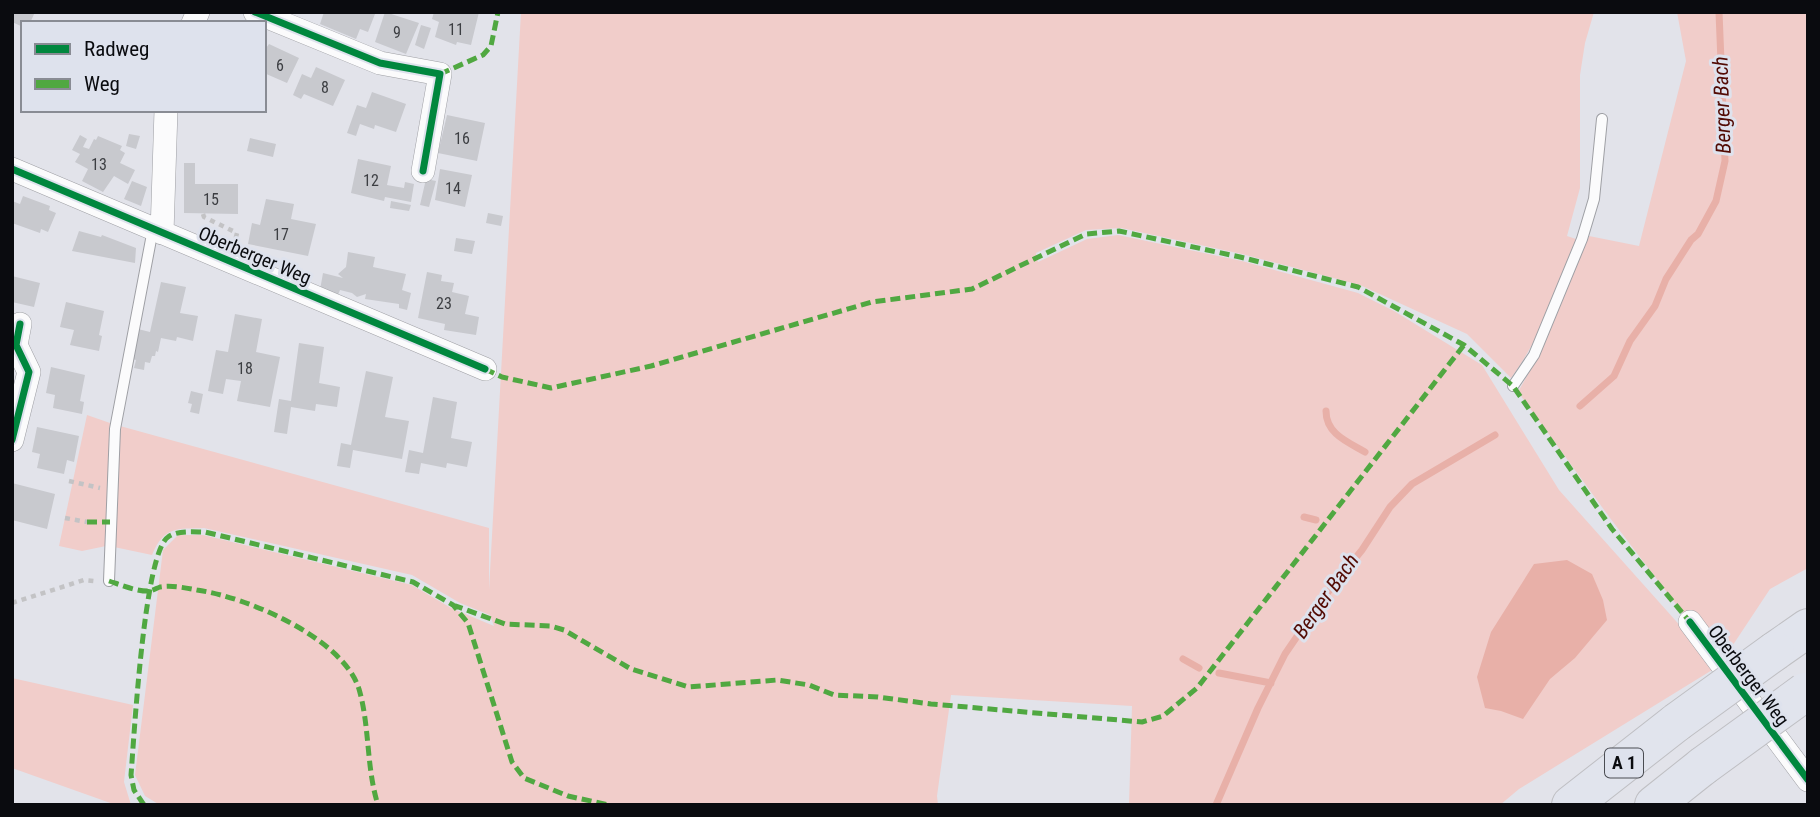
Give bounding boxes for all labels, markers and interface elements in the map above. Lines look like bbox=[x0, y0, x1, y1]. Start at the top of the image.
house number: 11 bbox=[448, 20, 464, 39]
legend bbox=[21, 21, 266, 112]
house number: 9 bbox=[393, 23, 401, 42]
text: Radweg bbox=[84, 37, 149, 61]
house number: 6 bbox=[276, 56, 284, 75]
water label: Berger Bach bbox=[1708, 56, 1736, 154]
text: Weg bbox=[84, 72, 120, 96]
house number: 8 bbox=[321, 78, 329, 97]
house number: 16 bbox=[454, 129, 470, 148]
house number: 13 bbox=[91, 155, 107, 174]
house number: 12 bbox=[363, 171, 379, 190]
house number: 14 bbox=[445, 179, 461, 198]
house number: 15 bbox=[203, 190, 219, 209]
street label: Oberberger Weg bbox=[195, 221, 315, 290]
house number: 17 bbox=[273, 225, 289, 244]
house number: 23 bbox=[436, 294, 452, 313]
house number: 18 bbox=[237, 359, 253, 378]
water label: Berger Bach bbox=[1288, 549, 1364, 643]
street label: Oberberger Weg bbox=[1703, 620, 1794, 730]
road number: A 1 bbox=[1605, 748, 1643, 778]

